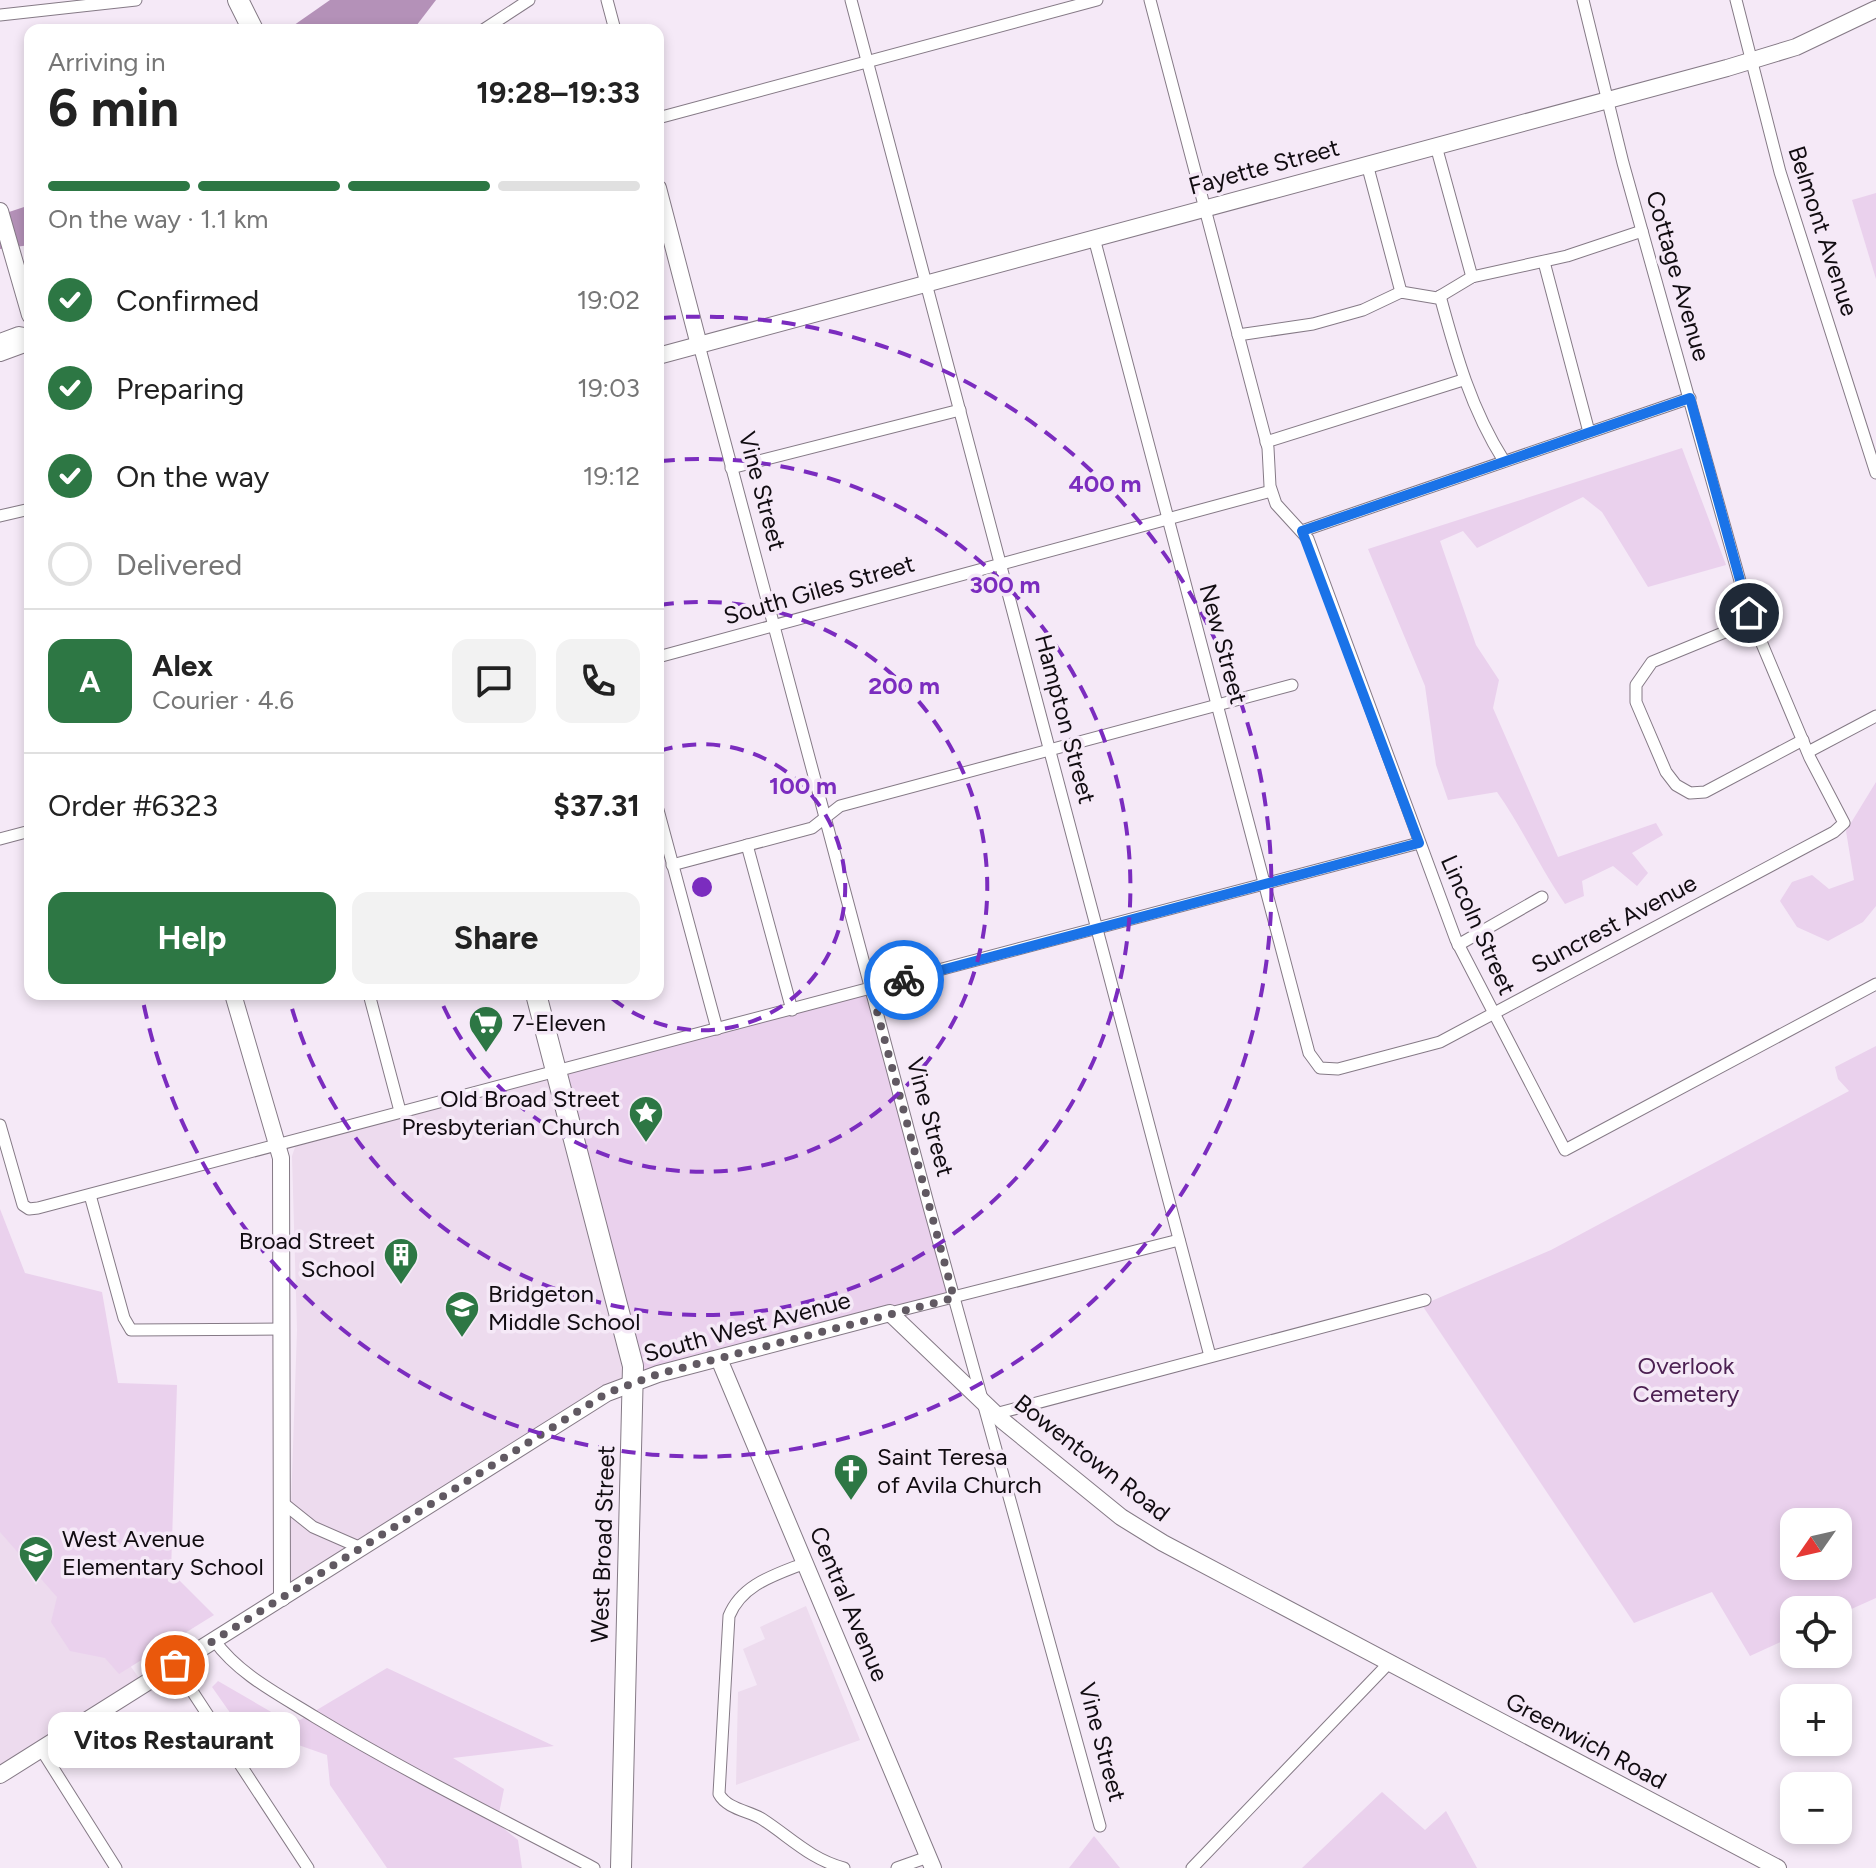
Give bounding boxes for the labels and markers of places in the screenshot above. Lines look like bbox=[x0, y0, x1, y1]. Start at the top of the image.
pin bbox=[1715, 579, 1783, 647]
centre of rings bbox=[688, 873, 716, 901]
supermarket icon: 7-Eleven bbox=[467, 1004, 505, 1054]
place label: 7-Eleven bbox=[512, 1008, 606, 1037]
place label: Old Broad Street Presbyterian Church bbox=[402, 1084, 620, 1141]
place icon: Old Broad Street Presbyterian Church bbox=[627, 1094, 665, 1144]
place label: Broad Street School bbox=[239, 1226, 375, 1283]
building icon: Broad Street School bbox=[382, 1236, 420, 1286]
place label: Bridgeton Middle School bbox=[488, 1279, 641, 1336]
school or university icon: Bridgeton Middle School bbox=[443, 1289, 481, 1339]
place label: Saint Teresa of Avila Church bbox=[877, 1442, 1042, 1499]
church icon: Saint Teresa of Avila Church bbox=[832, 1452, 870, 1502]
place label: West Avenue Elementary School bbox=[62, 1524, 264, 1581]
school or university icon: West Avenue Elementary School bbox=[17, 1534, 55, 1584]
pin bbox=[141, 1631, 209, 1699]
callout: Vitos Restaurant bbox=[49, 1713, 301, 1769]

